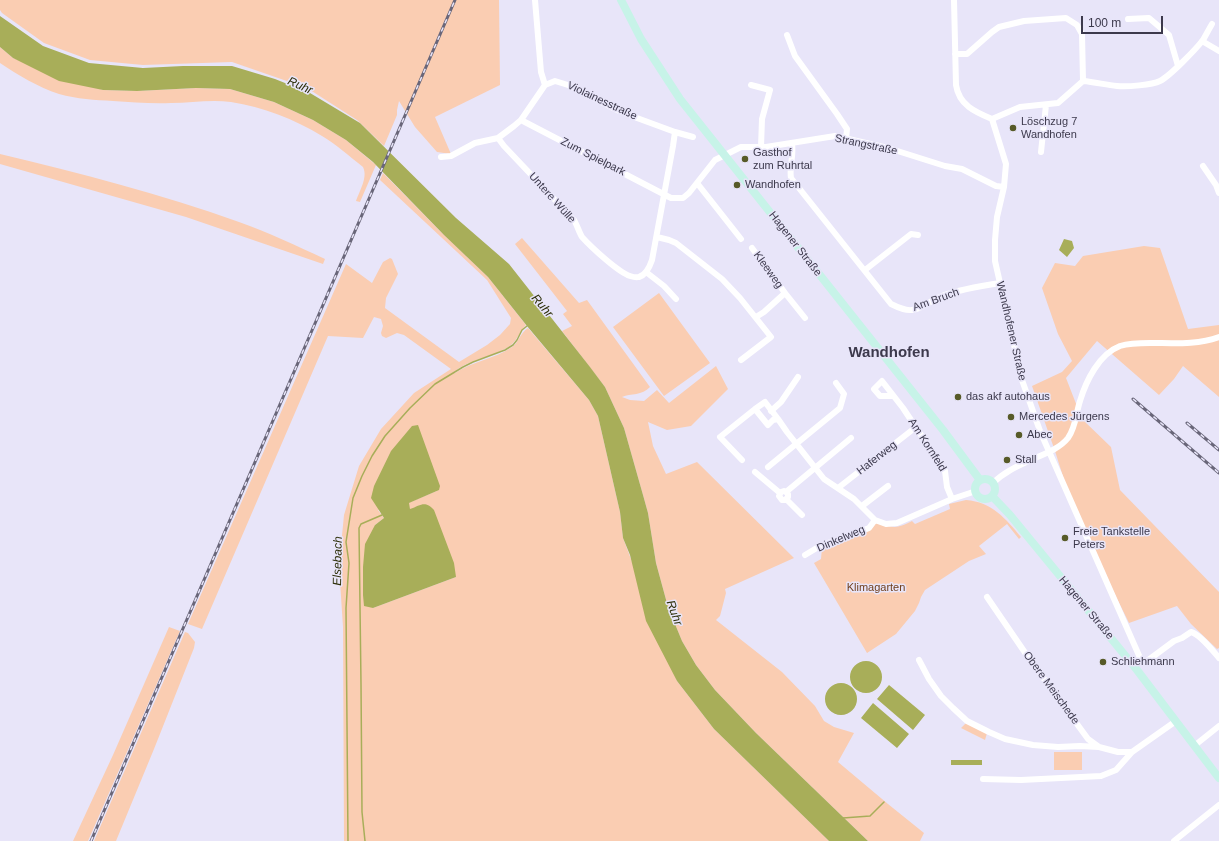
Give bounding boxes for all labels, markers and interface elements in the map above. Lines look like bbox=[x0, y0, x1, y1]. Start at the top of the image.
scale bar bbox=[1083, 8, 1165, 34]
text: 100 m bbox=[1088, 16, 1121, 30]
water label: Ruhr bbox=[285, 74, 315, 98]
street label: Violainesstraße bbox=[565, 79, 639, 123]
place label: Löschzug 7 Wandhofen bbox=[1021, 115, 1077, 141]
marker: Löschzug 7 Wandhofen bbox=[1008, 123, 1018, 133]
street label: Strangstraße bbox=[834, 132, 898, 158]
street label: Zum Spielpark bbox=[558, 135, 628, 179]
place label: Gasthof zum Ruhrtal bbox=[753, 146, 812, 172]
marker: Gasthof zum Ruhrtal bbox=[740, 154, 750, 164]
street label: Untere Wülle bbox=[526, 170, 578, 226]
place label: Wandhofen bbox=[745, 178, 801, 192]
marker: Wandhofen bbox=[732, 180, 742, 190]
street label: Hagener Straße bbox=[766, 209, 824, 279]
street label: Kleeweg bbox=[750, 249, 786, 291]
street label: Wandhofener Straße bbox=[993, 280, 1029, 382]
street label: Am Bruch bbox=[911, 286, 961, 314]
water label: Ruhr bbox=[528, 291, 556, 321]
district label: Wandhofen bbox=[848, 344, 930, 362]
place label: das akf autohaus bbox=[966, 390, 1050, 404]
marker: das akf autohaus bbox=[953, 392, 963, 402]
place label: Mercedes Jürgens bbox=[1019, 410, 1109, 424]
marker: Mercedes Jürgens bbox=[1006, 412, 1016, 422]
street label: Am Kornfeld bbox=[905, 416, 949, 474]
place label: Abec bbox=[1027, 428, 1052, 442]
marker: Abec bbox=[1014, 430, 1024, 440]
street label: Haferweg bbox=[854, 438, 900, 478]
place label: Stall bbox=[1015, 453, 1036, 467]
marker: Stall bbox=[1002, 455, 1012, 465]
street label: Dinkelweg bbox=[815, 523, 867, 555]
place label: Freie Tankstelle Peters bbox=[1073, 525, 1150, 551]
marker: Freie Tankstelle Peters bbox=[1060, 533, 1070, 543]
water label: Elsebach bbox=[330, 536, 346, 586]
street label: Hagener Straße bbox=[1056, 574, 1116, 642]
park label: Klimagarten bbox=[847, 581, 905, 595]
water label: Ruhr bbox=[663, 598, 685, 628]
street label: Obere Meischede bbox=[1020, 649, 1082, 727]
place label: Schliehmann bbox=[1111, 655, 1175, 669]
marker: Schliehmann bbox=[1098, 657, 1108, 667]

